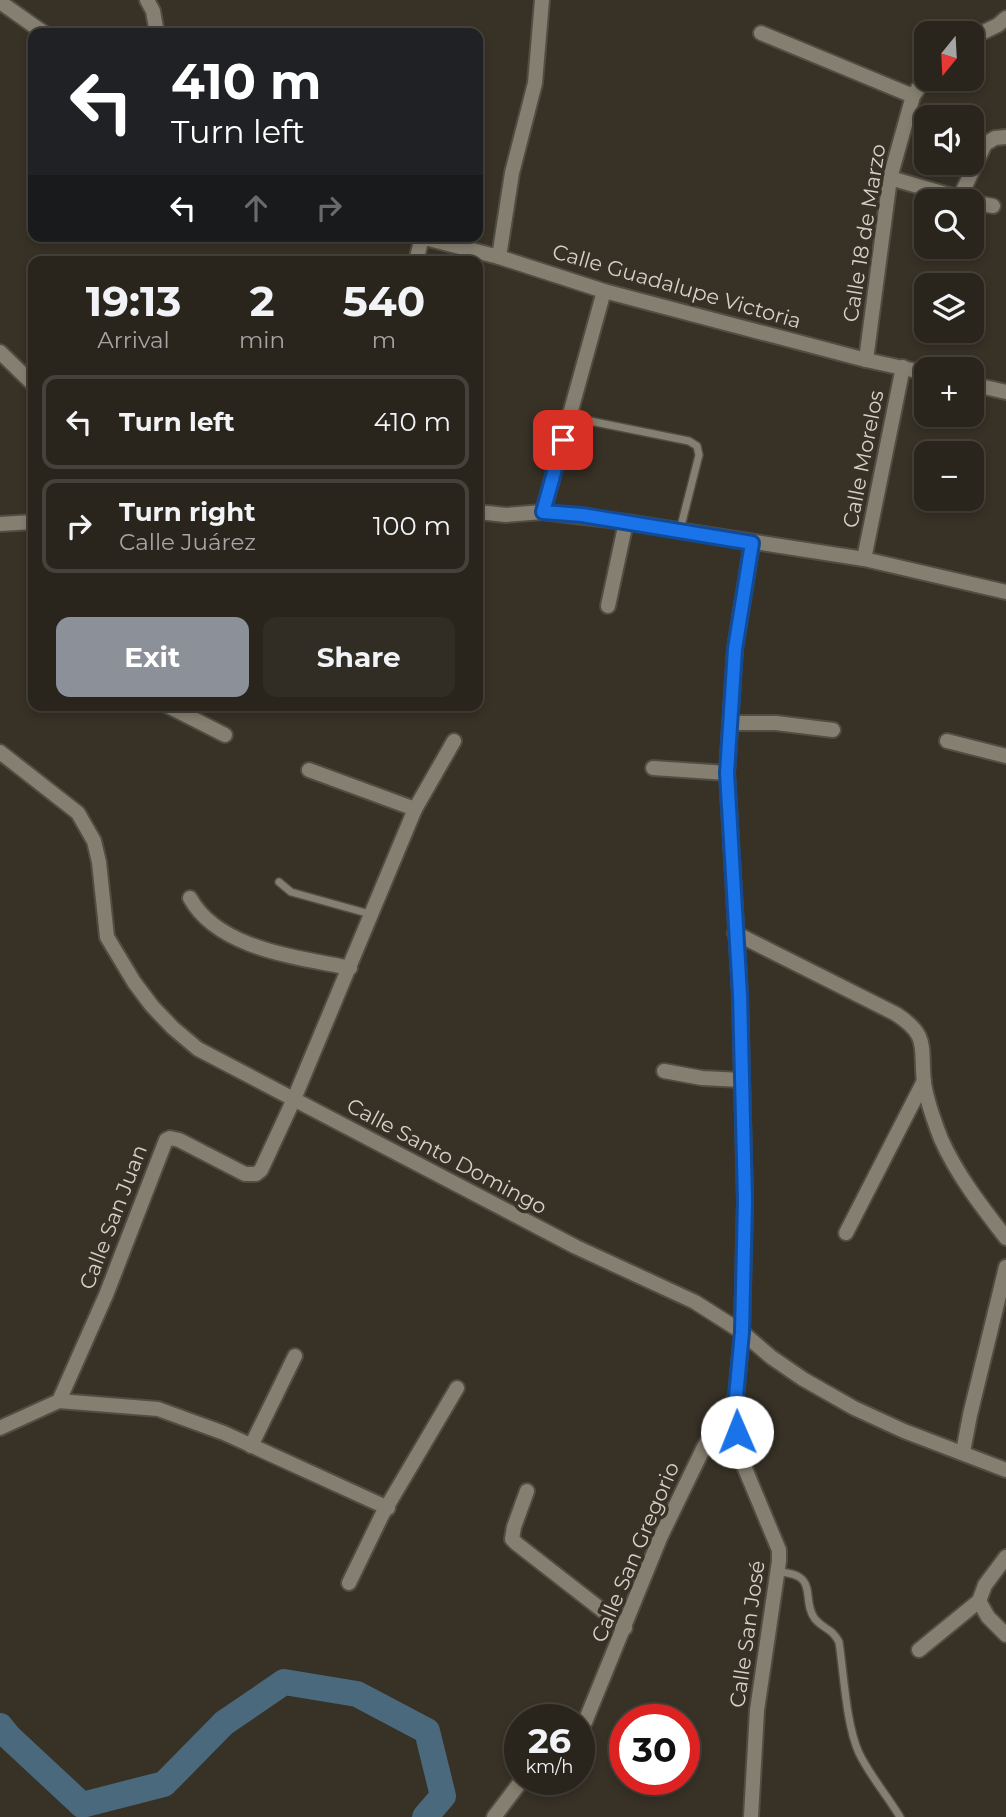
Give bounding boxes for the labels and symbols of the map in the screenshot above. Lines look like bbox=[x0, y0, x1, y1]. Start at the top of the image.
north arrow bbox=[914, 21, 984, 91]
street label: Calle 18 de Marzo bbox=[838, 142, 890, 324]
street label: Calle Guadalupe Victoria bbox=[550, 238, 804, 334]
street label: Calle Morelos bbox=[837, 388, 889, 530]
pin bbox=[533, 410, 593, 470]
street label: Calle Santo Domingo bbox=[343, 1093, 551, 1219]
street label: Calle San Juan bbox=[74, 1141, 152, 1293]
position arrow bbox=[700, 1395, 774, 1469]
street label: Calle San Gregorio bbox=[586, 1458, 684, 1646]
street label: Calle San José bbox=[724, 1559, 770, 1709]
speed limit sign: 30 bbox=[609, 1704, 700, 1795]

